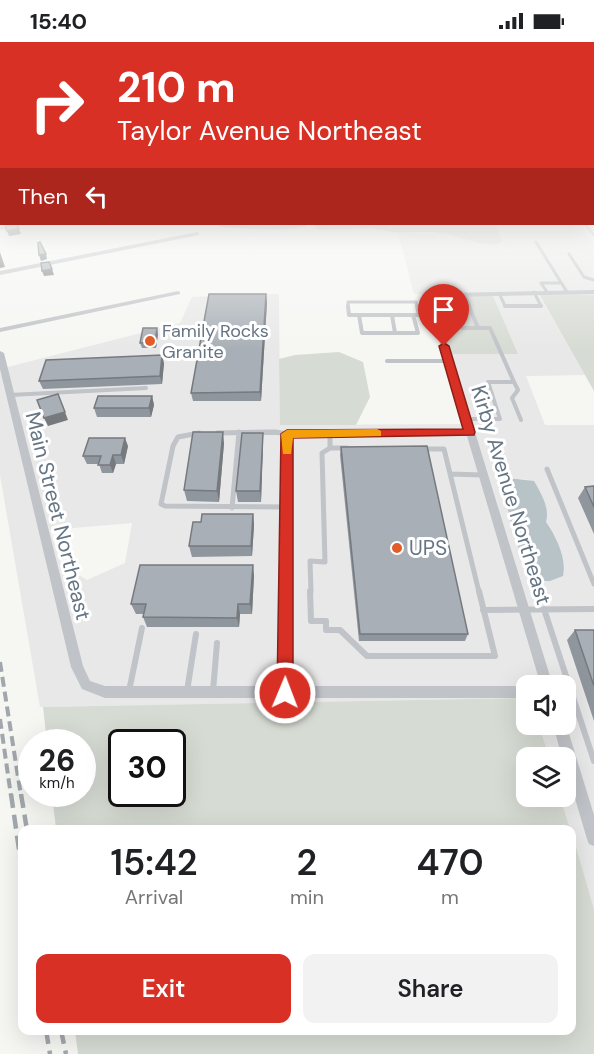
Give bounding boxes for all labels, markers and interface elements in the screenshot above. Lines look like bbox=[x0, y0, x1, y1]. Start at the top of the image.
text: 15:40 bbox=[30, 7, 87, 36]
text: 210 m bbox=[117, 60, 235, 115]
icon: right bbox=[18, 66, 96, 144]
text: Taylor Avenue Northeast bbox=[117, 113, 422, 148]
icon: left bbox=[80, 180, 113, 213]
text: Then bbox=[18, 182, 68, 211]
pin bbox=[418, 284, 469, 346]
icon: arrive bbox=[427, 293, 460, 326]
place label: Family Rocks Granite bbox=[162, 319, 269, 364]
marker: Family Rocks Granite bbox=[143, 334, 157, 348]
street label: Kirby Avenue Northeast bbox=[464, 382, 558, 608]
street label: Main Street Northeast bbox=[19, 409, 97, 623]
place label: UPS bbox=[409, 534, 447, 562]
marker: UPS bbox=[390, 541, 404, 555]
position arrow bbox=[253, 661, 317, 725]
map controls bbox=[516, 675, 576, 807]
button: sound bbox=[516, 675, 576, 735]
speed limit sign: 30 bbox=[108, 729, 186, 807]
text: 26 bbox=[39, 741, 75, 780]
button: layers bbox=[516, 747, 576, 807]
text: km/h bbox=[39, 773, 75, 793]
text: 15:42 bbox=[110, 839, 198, 886]
text: 2 bbox=[297, 839, 317, 886]
text: 470 bbox=[416, 839, 484, 886]
text: Arrival bbox=[125, 884, 183, 910]
text: min bbox=[290, 884, 324, 910]
text: m bbox=[441, 884, 459, 910]
button: Exit bbox=[36, 954, 291, 1023]
button: Share bbox=[303, 954, 558, 1023]

